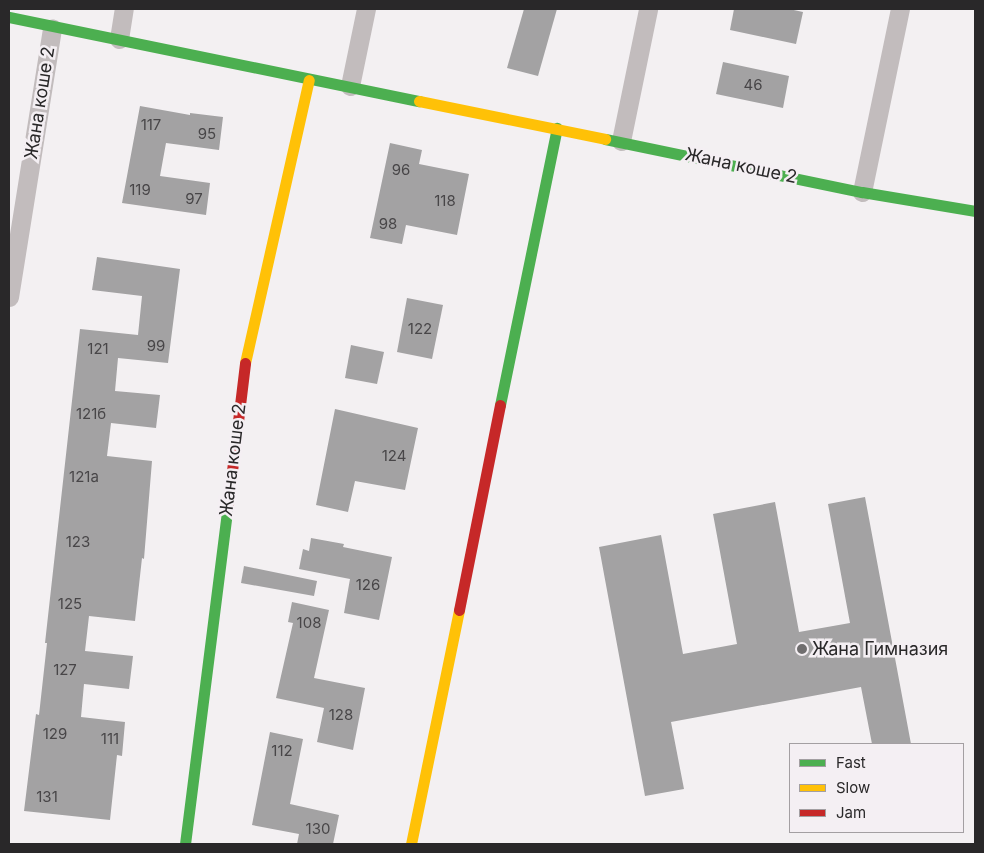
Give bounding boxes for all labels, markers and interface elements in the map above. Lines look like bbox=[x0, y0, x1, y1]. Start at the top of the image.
street label: Жана коше 2 bbox=[20, 45, 60, 161]
house number: 46 bbox=[744, 76, 762, 94]
house number: 117 bbox=[141, 116, 161, 134]
house number: 95 bbox=[198, 125, 216, 143]
street label: Жана коше 2 bbox=[683, 144, 799, 188]
house number: 96 bbox=[392, 161, 410, 179]
house number: 119 bbox=[129, 181, 151, 199]
house number: 97 bbox=[185, 190, 203, 208]
house number: 118 bbox=[434, 192, 456, 210]
house number: 98 bbox=[379, 215, 397, 233]
house number: 122 bbox=[408, 320, 432, 338]
house number: 99 bbox=[147, 337, 165, 355]
house number: 121 bbox=[87, 340, 109, 358]
street label: Жана коше 2 bbox=[215, 402, 251, 518]
house number: 121б bbox=[76, 405, 106, 423]
house number: 124 bbox=[382, 447, 406, 465]
house number: 121а bbox=[69, 468, 99, 486]
house number: 123 bbox=[66, 533, 90, 551]
house number: 126 bbox=[356, 576, 380, 594]
house number: 125 bbox=[58, 595, 82, 613]
house number: 108 bbox=[297, 614, 321, 632]
place label: Жана Гимназия bbox=[812, 638, 948, 660]
marker: Жана Гимназия bbox=[796, 643, 808, 655]
house number: 127 bbox=[53, 661, 77, 679]
house number: 128 bbox=[329, 706, 353, 724]
house number: 129 bbox=[43, 725, 67, 743]
house number: 111 bbox=[101, 730, 119, 748]
house number: 112 bbox=[271, 742, 293, 760]
legend bbox=[789, 743, 964, 833]
text: Fast bbox=[836, 753, 866, 772]
text: Slow bbox=[836, 778, 870, 797]
house number: 131 bbox=[36, 788, 58, 806]
text: Jam bbox=[836, 803, 866, 822]
house number: 130 bbox=[306, 820, 330, 838]

